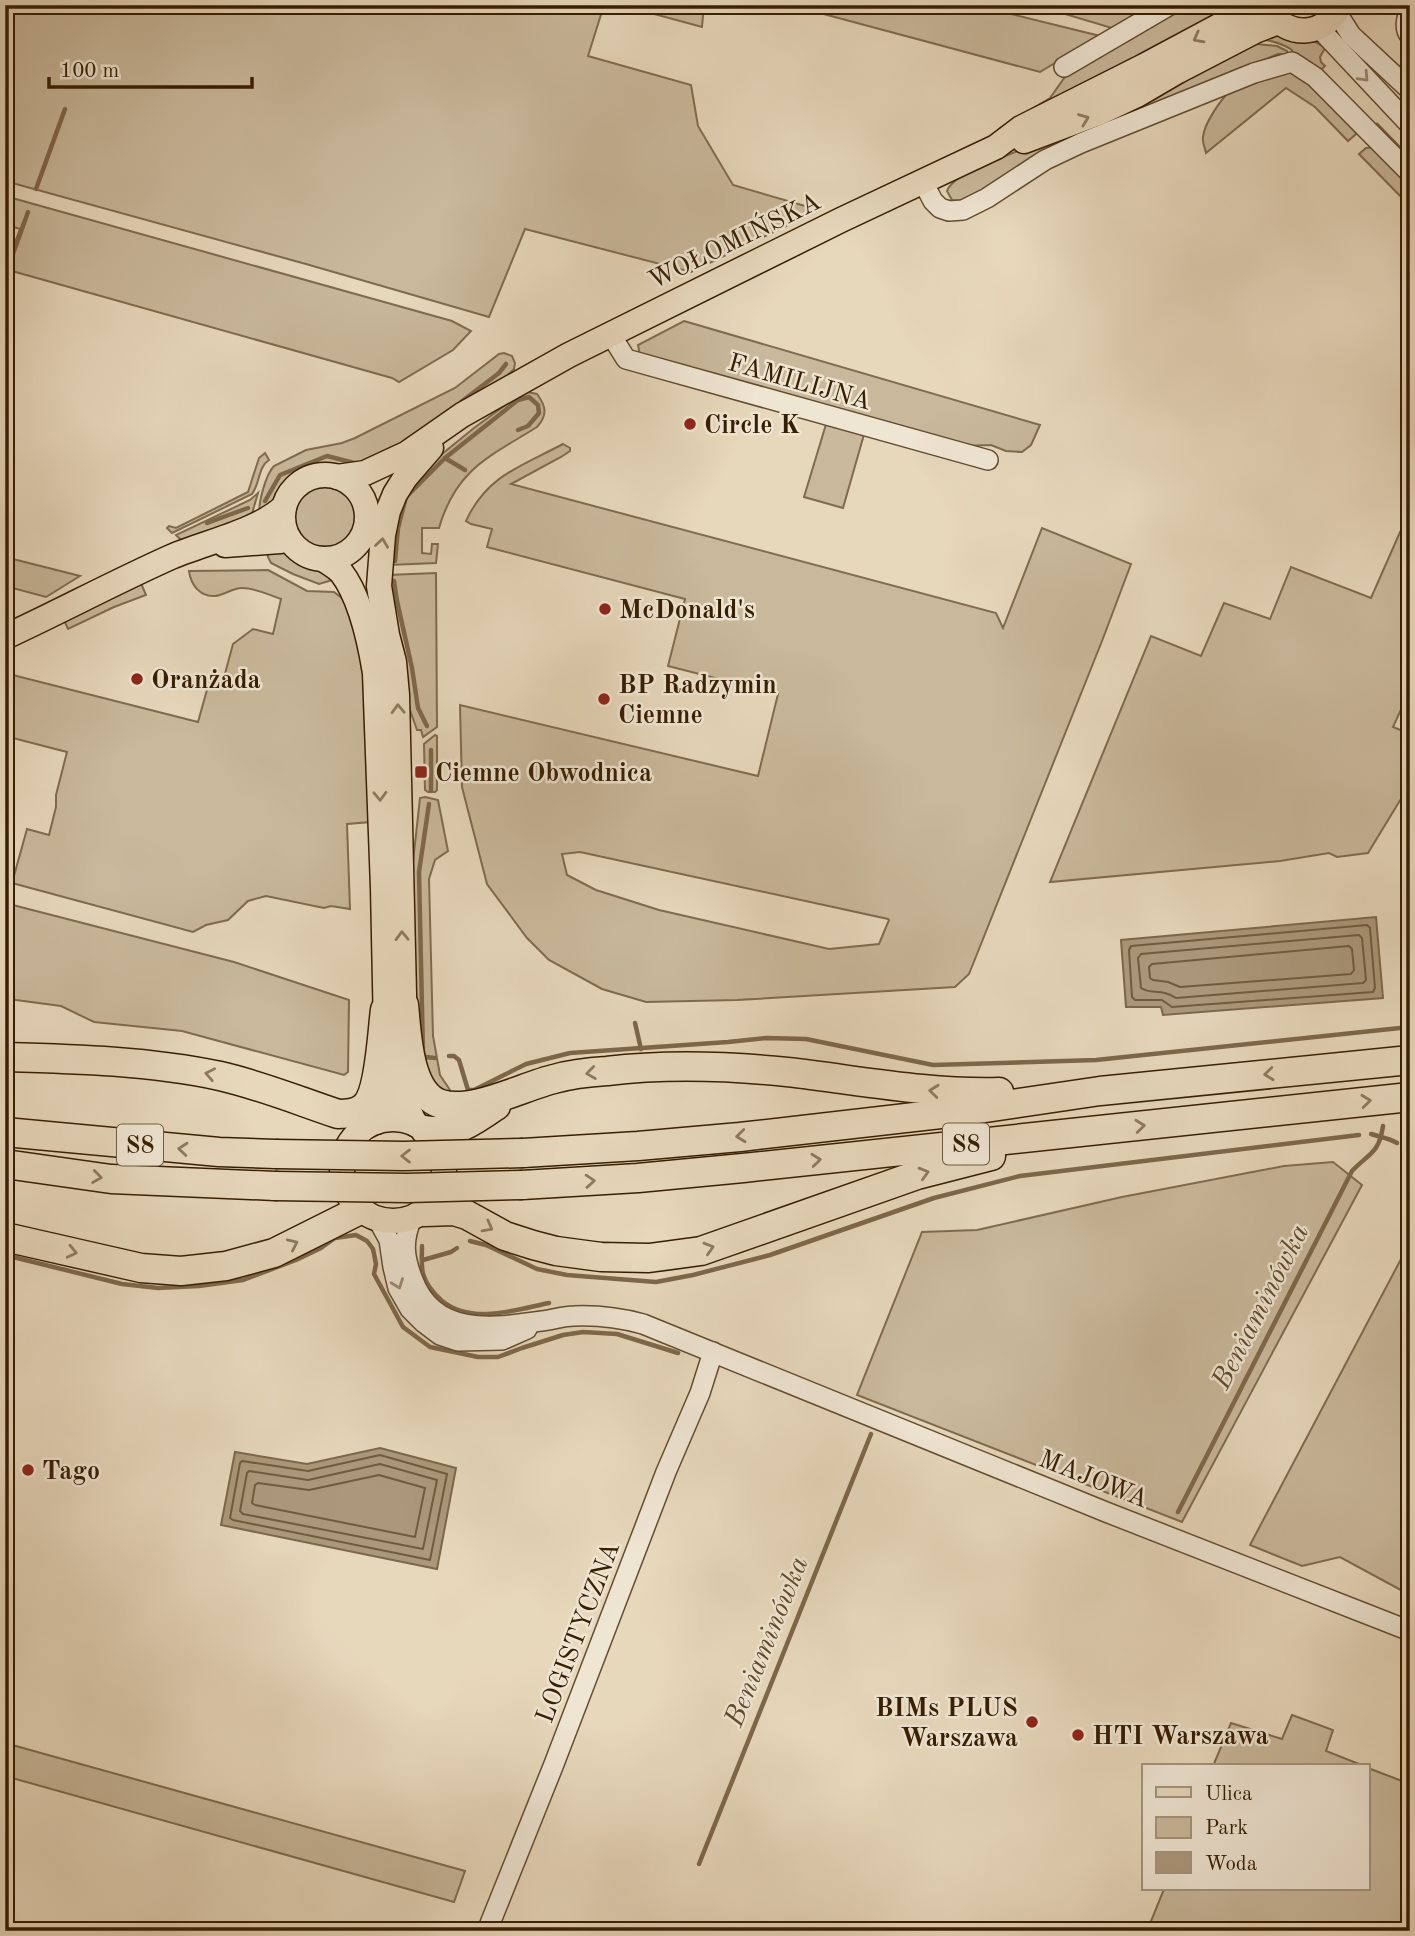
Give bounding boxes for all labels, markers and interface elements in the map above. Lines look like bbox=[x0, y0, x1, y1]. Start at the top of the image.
one-way arrow bbox=[1193, 29, 1205, 43]
scale bar bbox=[49, 46, 252, 90]
text: 100 m bbox=[60, 61, 119, 82]
one-way arrow bbox=[1356, 69, 1369, 82]
one-way arrow bbox=[1078, 113, 1090, 127]
street label: WOŁOMIŃSKA bbox=[642, 184, 825, 295]
street label: FAMILIJNA bbox=[725, 350, 874, 416]
place label: Circle K bbox=[704, 413, 800, 439]
marker: Circle K bbox=[682, 416, 698, 432]
one-way arrow bbox=[374, 537, 389, 549]
place label: McDonald's bbox=[619, 598, 755, 624]
marker: McDonald's bbox=[597, 601, 613, 617]
place label: Oranżada bbox=[151, 668, 261, 694]
marker: Oranżada bbox=[129, 671, 145, 687]
place label: BP Radzymin Ciemne bbox=[618, 673, 777, 729]
marker: BP Radzymin Ciemne bbox=[596, 691, 612, 707]
one-way arrow bbox=[390, 703, 405, 714]
place label: Ciemne Obwodnica bbox=[435, 761, 652, 787]
marker: Ciemne Obwodnica bbox=[413, 764, 429, 780]
one-way arrow bbox=[372, 791, 387, 802]
one-way arrow bbox=[395, 931, 410, 942]
one-way arrow bbox=[586, 1065, 597, 1080]
one-way arrow bbox=[1263, 1066, 1274, 1081]
one-way arrow bbox=[204, 1068, 216, 1083]
one-way arrow bbox=[928, 1083, 939, 1098]
one-way arrow bbox=[1360, 1094, 1372, 1109]
one-way arrow bbox=[1135, 1119, 1146, 1134]
road number: S8 bbox=[943, 1124, 989, 1164]
road number: S8 bbox=[117, 1125, 163, 1166]
one-way arrow bbox=[735, 1129, 746, 1144]
one-way arrow bbox=[178, 1141, 189, 1156]
one-way arrow bbox=[400, 1148, 410, 1164]
one-way arrow bbox=[811, 1153, 822, 1168]
one-way arrow bbox=[918, 1167, 930, 1182]
one-way arrow bbox=[91, 1169, 103, 1184]
one-way arrow bbox=[585, 1174, 596, 1189]
one-way arrow bbox=[481, 1219, 493, 1232]
water label: Beniaminówka bbox=[1208, 1220, 1315, 1395]
one-way arrow bbox=[286, 1238, 298, 1252]
one-way arrow bbox=[703, 1241, 715, 1256]
one-way arrow bbox=[66, 1244, 78, 1259]
one-way arrow bbox=[390, 1278, 404, 1290]
street label: MAJOWA bbox=[1035, 1446, 1152, 1514]
place label: Tago bbox=[42, 1459, 100, 1485]
marker: Tago bbox=[20, 1462, 36, 1478]
street label: LOGISTYCZNA bbox=[532, 1538, 625, 1727]
water label: Beniaminówka bbox=[721, 1553, 815, 1732]
place label: BIMs PLUS Warszawa bbox=[875, 1696, 1018, 1752]
marker: BIMs PLUS Warszawa bbox=[1024, 1714, 1040, 1730]
place label: HTI Warszawa bbox=[1092, 1724, 1269, 1750]
marker: HTI Warszawa bbox=[1070, 1727, 1086, 1743]
legend bbox=[1142, 1764, 1370, 1890]
text: Ulica bbox=[1205, 1784, 1252, 1805]
text: Park bbox=[1205, 1818, 1248, 1839]
text: Woda bbox=[1205, 1854, 1257, 1875]

